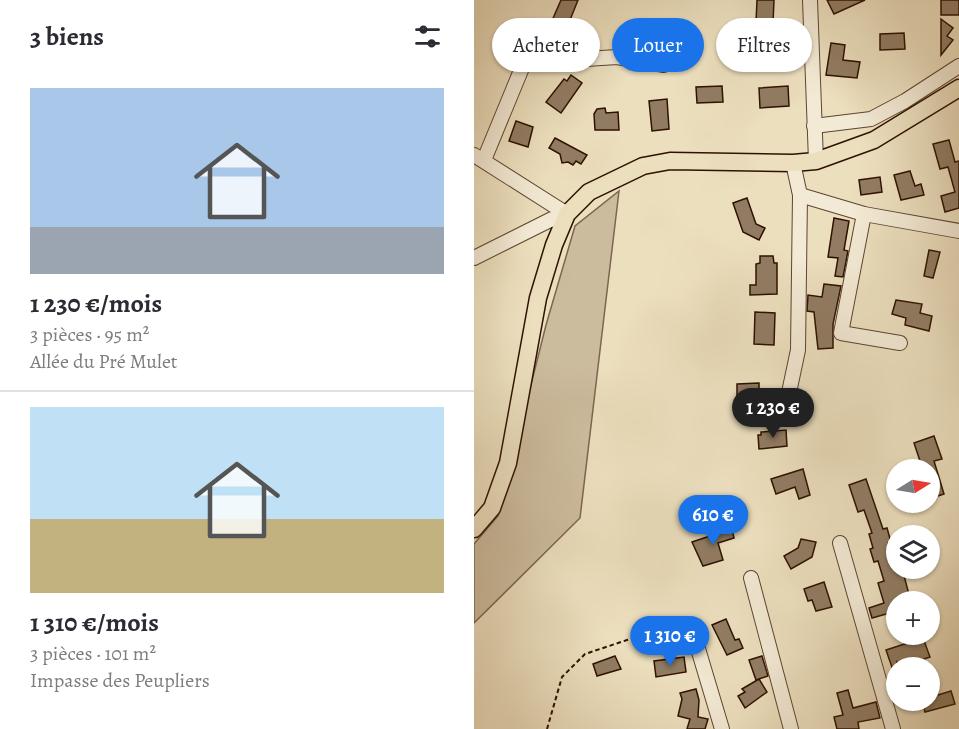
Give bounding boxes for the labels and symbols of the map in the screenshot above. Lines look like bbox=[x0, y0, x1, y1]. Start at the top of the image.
pin: 1 230 € bbox=[718, 388, 828, 439]
north arrow bbox=[886, 459, 940, 513]
pin: 610 € bbox=[671, 495, 755, 546]
pin: 1 310 € bbox=[615, 616, 725, 667]

